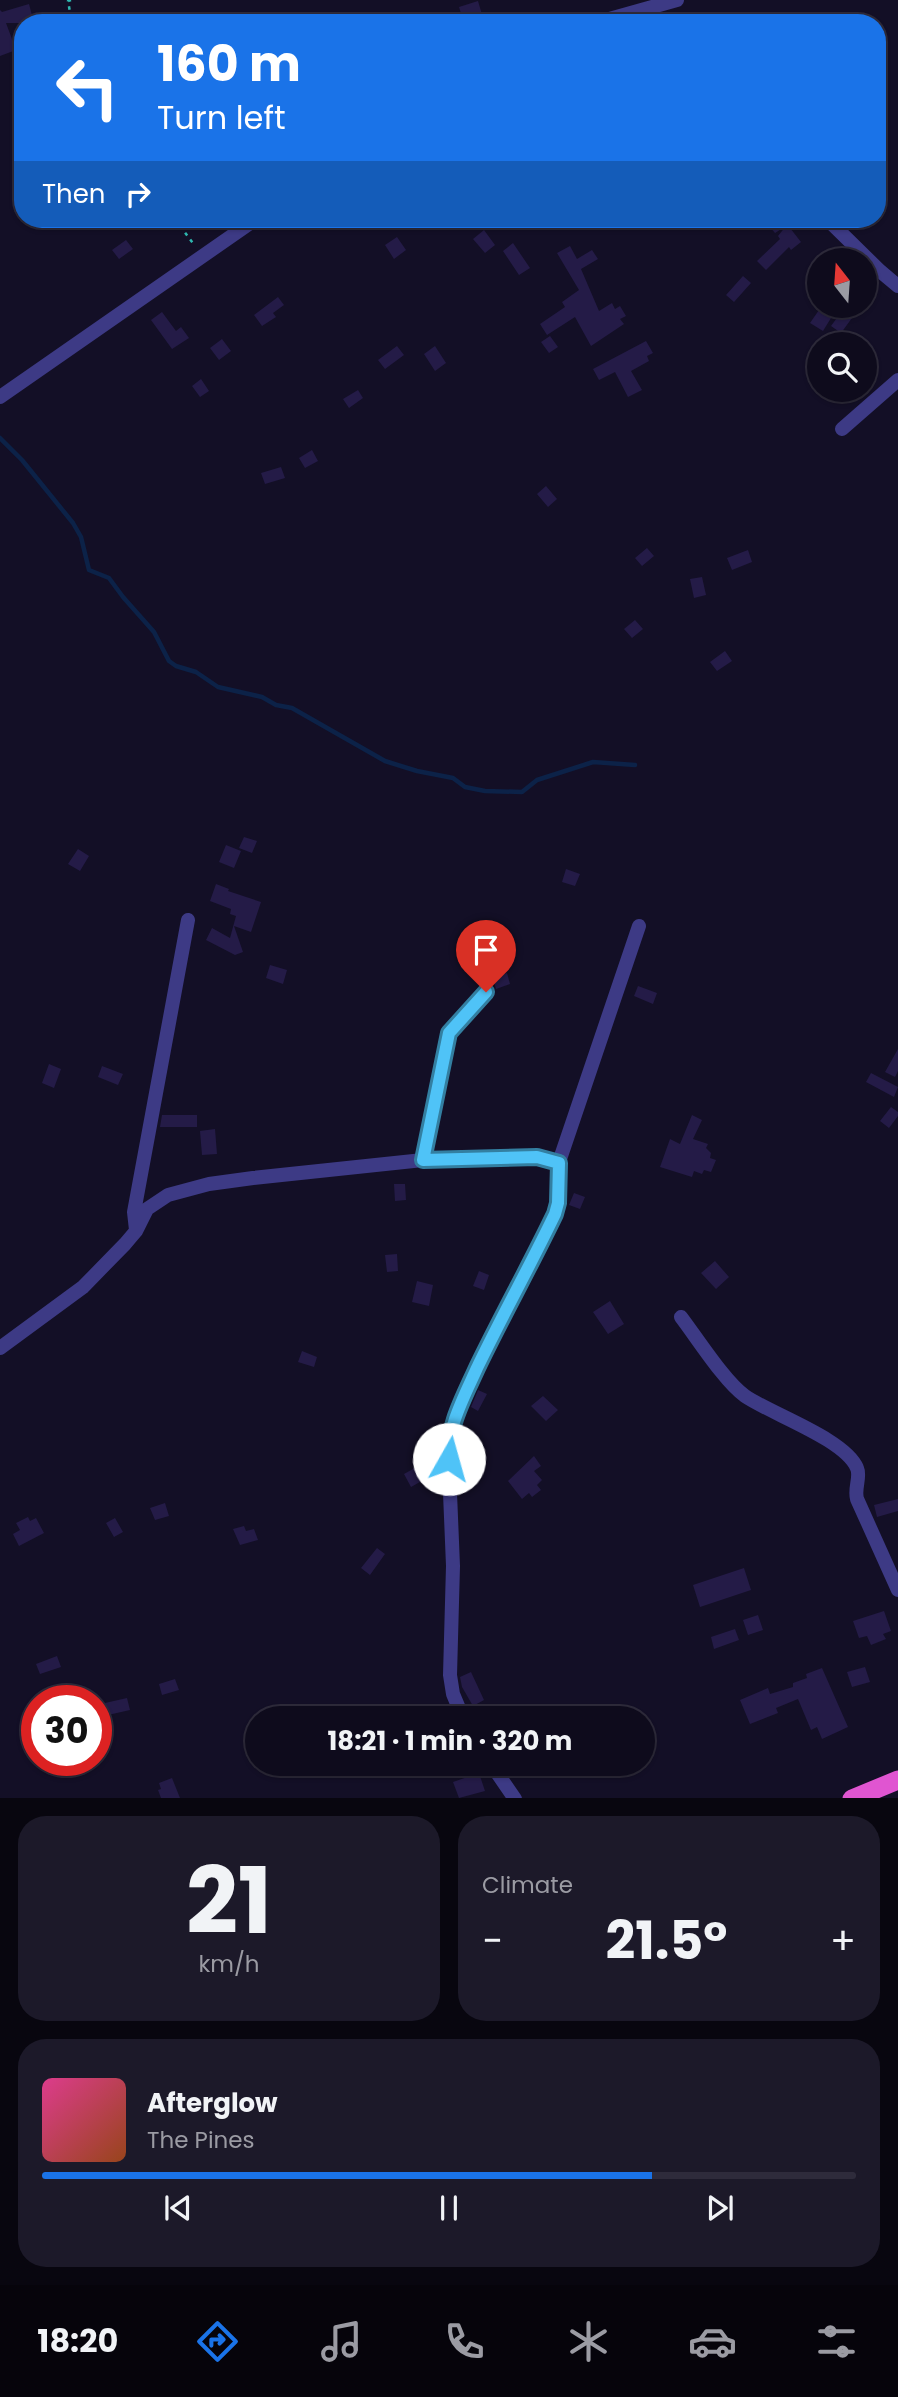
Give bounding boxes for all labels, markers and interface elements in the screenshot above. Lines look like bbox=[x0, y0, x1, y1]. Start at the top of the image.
text: 160 m bbox=[157, 30, 301, 98]
icon: left bbox=[42, 42, 133, 133]
text: Turn left bbox=[157, 95, 286, 140]
icon: right bbox=[119, 175, 157, 213]
text: Then bbox=[42, 176, 105, 212]
north arrow bbox=[807, 248, 877, 318]
map controls bbox=[807, 248, 877, 402]
button: search bbox=[807, 332, 877, 402]
pin bbox=[456, 920, 516, 992]
icon: arrive bbox=[467, 931, 505, 969]
position arrow bbox=[412, 1422, 486, 1496]
speed limit sign: 30 bbox=[21, 1685, 112, 1776]
text: 18:21 · 1 min · 320 m bbox=[328, 1723, 572, 1759]
text: 21 bbox=[186, 1837, 272, 1965]
text: Climate bbox=[482, 1869, 573, 1901]
text: 21.5° bbox=[606, 1904, 727, 1977]
text: − bbox=[482, 1914, 503, 1967]
text: + bbox=[830, 1914, 856, 1967]
text: km/h bbox=[198, 1948, 260, 1980]
text: Afterglow bbox=[147, 2085, 278, 2121]
text: The Pines bbox=[147, 2124, 255, 2156]
icon: previous bbox=[159, 2189, 197, 2227]
icon: pause bbox=[430, 2189, 468, 2227]
icon: next bbox=[701, 2189, 739, 2227]
icon: directions bbox=[193, 2317, 242, 2366]
icon: music bbox=[317, 2317, 366, 2366]
icon: phone bbox=[440, 2317, 489, 2366]
icon: climate bbox=[564, 2317, 613, 2366]
icon: car bbox=[688, 2317, 737, 2366]
icon: filters bbox=[812, 2317, 861, 2366]
text: 18:20 bbox=[37, 2318, 118, 2363]

